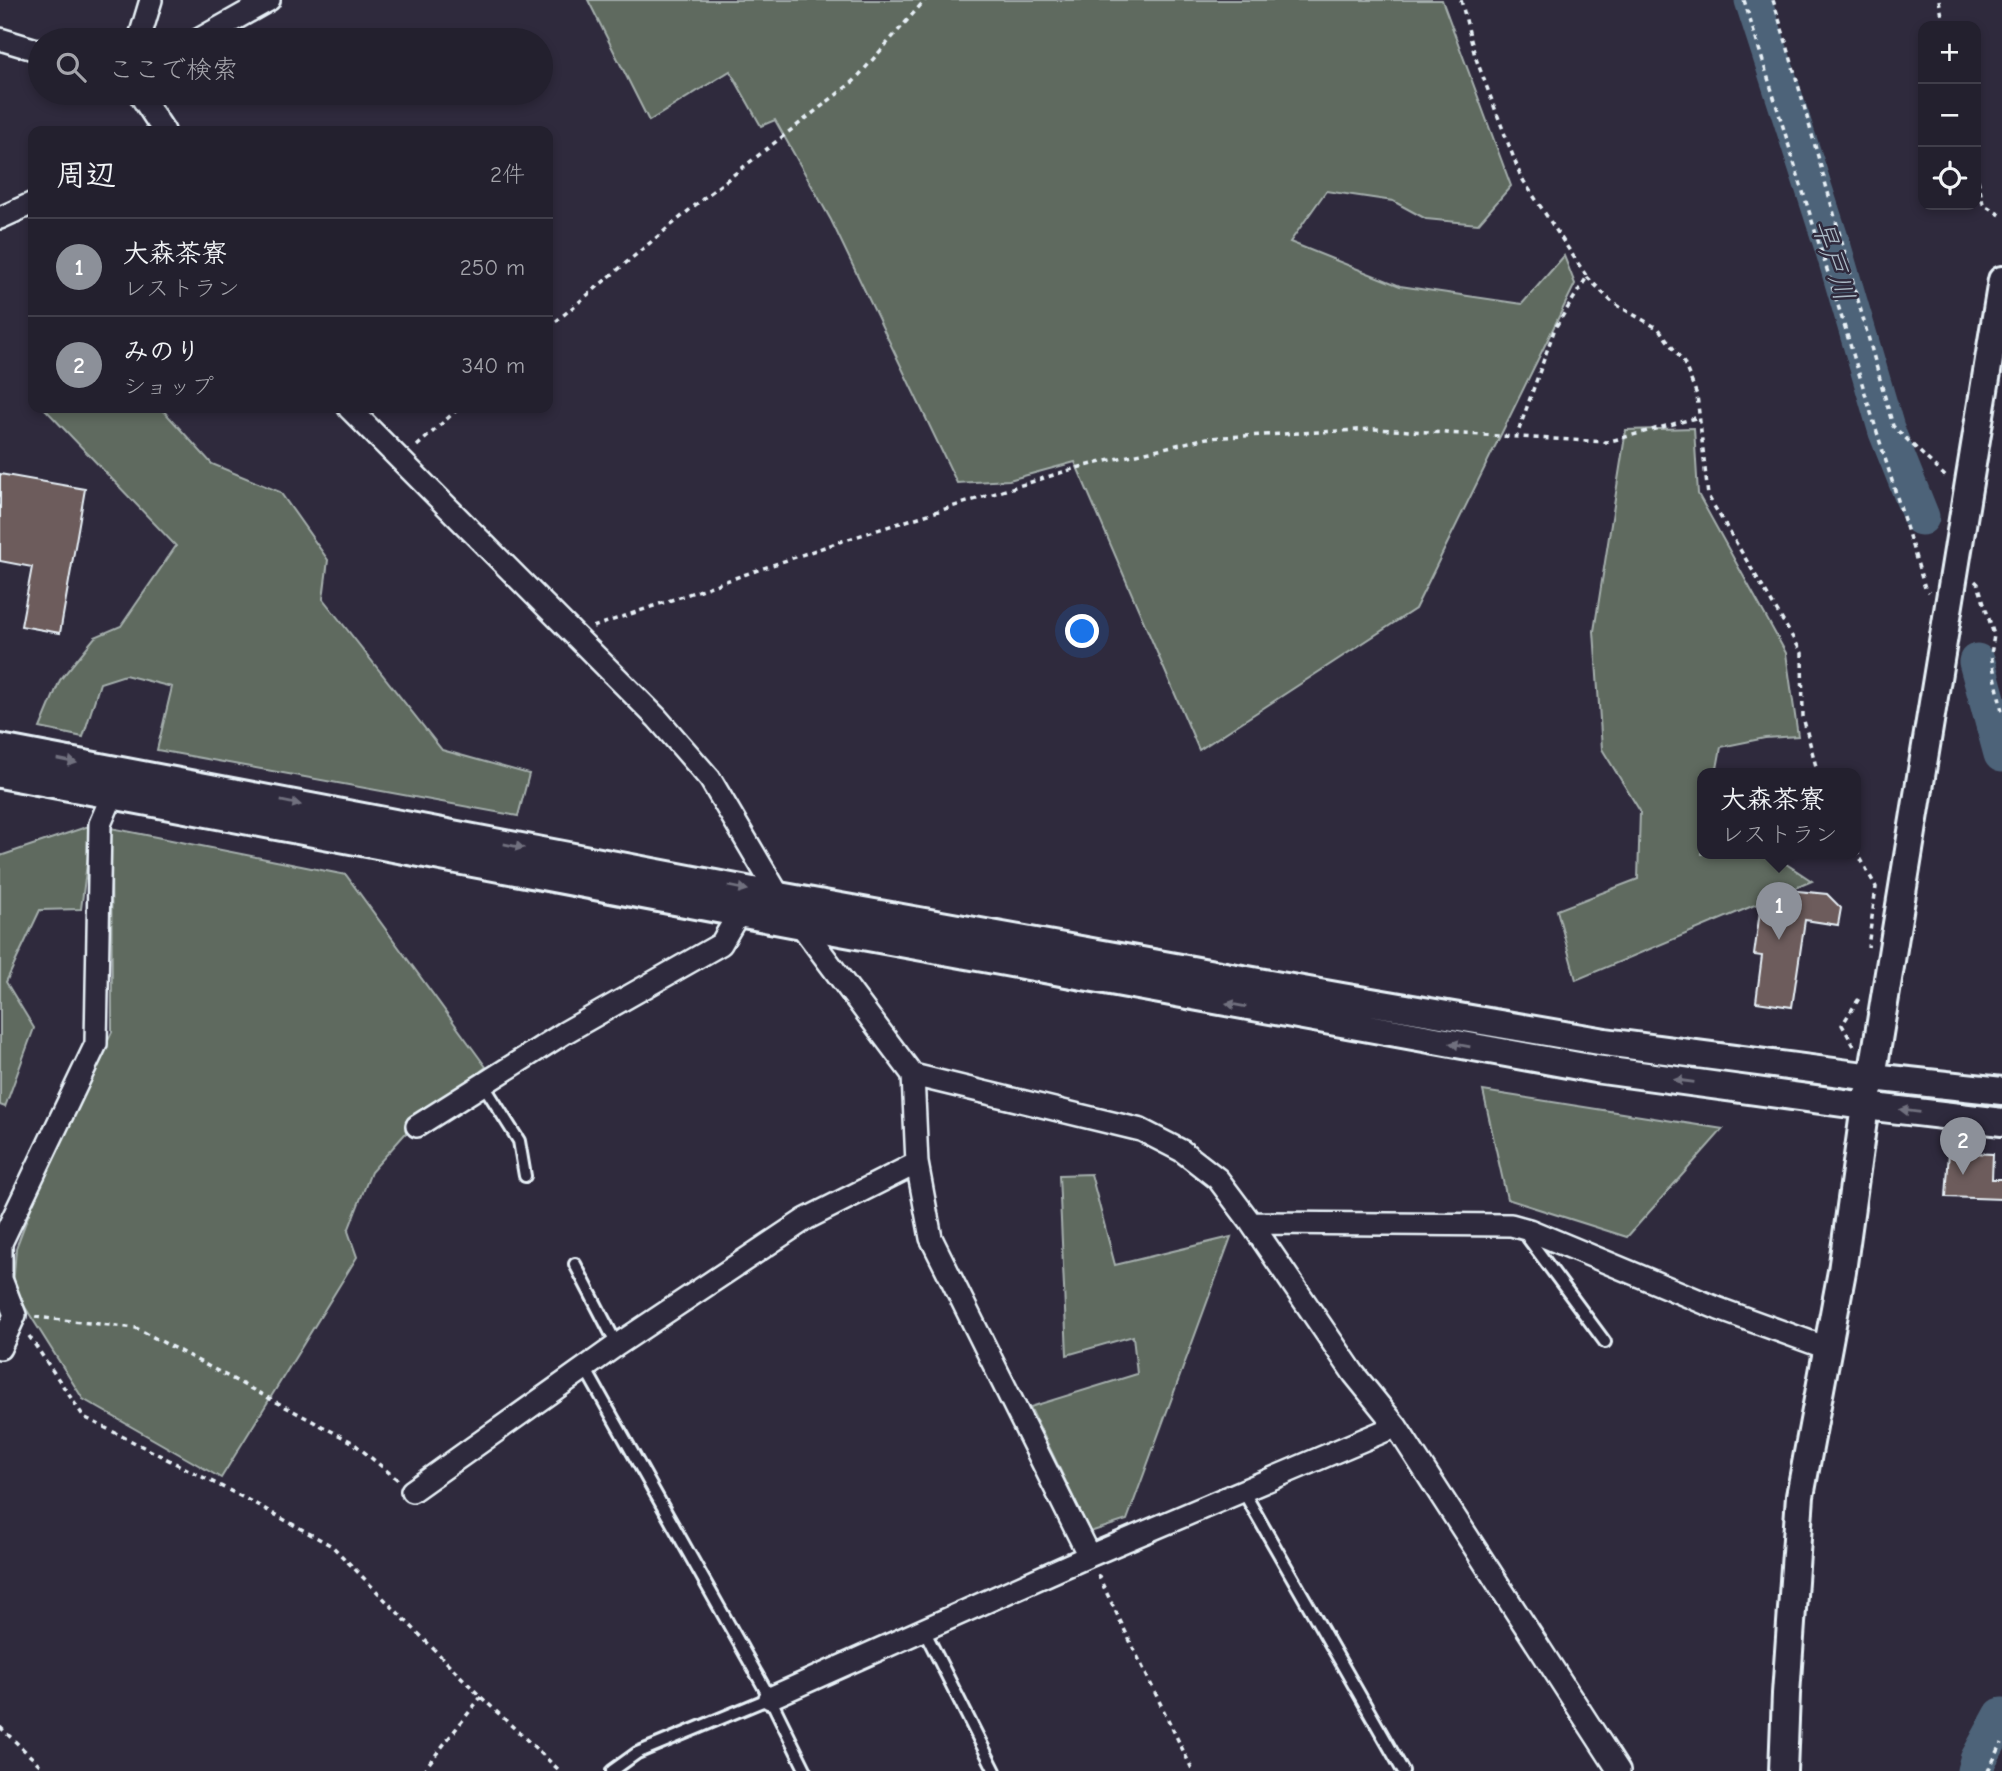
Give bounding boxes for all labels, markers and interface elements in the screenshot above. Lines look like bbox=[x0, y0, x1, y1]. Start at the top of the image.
map controls bbox=[1918, 21, 1981, 210]
button: + bbox=[1918, 21, 1981, 84]
search box bbox=[28, 28, 553, 105]
icon: search bbox=[52, 48, 90, 86]
text: ここで検索 bbox=[108, 55, 238, 85]
button: − bbox=[1918, 84, 1981, 147]
button: locate bbox=[1918, 147, 1981, 210]
text: 周辺 bbox=[56, 158, 116, 193]
text: 2件 bbox=[490, 161, 525, 188]
water label: 早戸川 bbox=[1805, 215, 1861, 305]
text: 大森茶寮 bbox=[123, 239, 227, 269]
text: 1 bbox=[74, 254, 84, 281]
text: 250 m bbox=[460, 254, 525, 281]
text: レストラン bbox=[123, 275, 240, 302]
text: みのり bbox=[123, 337, 201, 367]
text: 2 bbox=[73, 352, 85, 379]
text: 340 m bbox=[462, 352, 525, 379]
text: ショップ bbox=[123, 373, 214, 400]
your location bbox=[1065, 614, 1099, 648]
one-way arrow bbox=[56, 756, 78, 767]
popup bbox=[1697, 768, 1861, 859]
text: 大森茶寮 bbox=[1721, 785, 1825, 815]
one-way arrow bbox=[280, 798, 302, 809]
text: レストラン bbox=[1721, 821, 1837, 848]
one-way arrow bbox=[503, 840, 525, 851]
pin: 1 bbox=[1756, 882, 1802, 940]
one-way arrow bbox=[727, 883, 749, 894]
one-way arrow bbox=[1225, 999, 1247, 1010]
one-way arrow bbox=[1449, 1039, 1471, 1050]
one-way arrow bbox=[1673, 1076, 1695, 1087]
one-way arrow bbox=[1899, 1106, 1921, 1117]
pin: 2 bbox=[1940, 1117, 1986, 1175]

